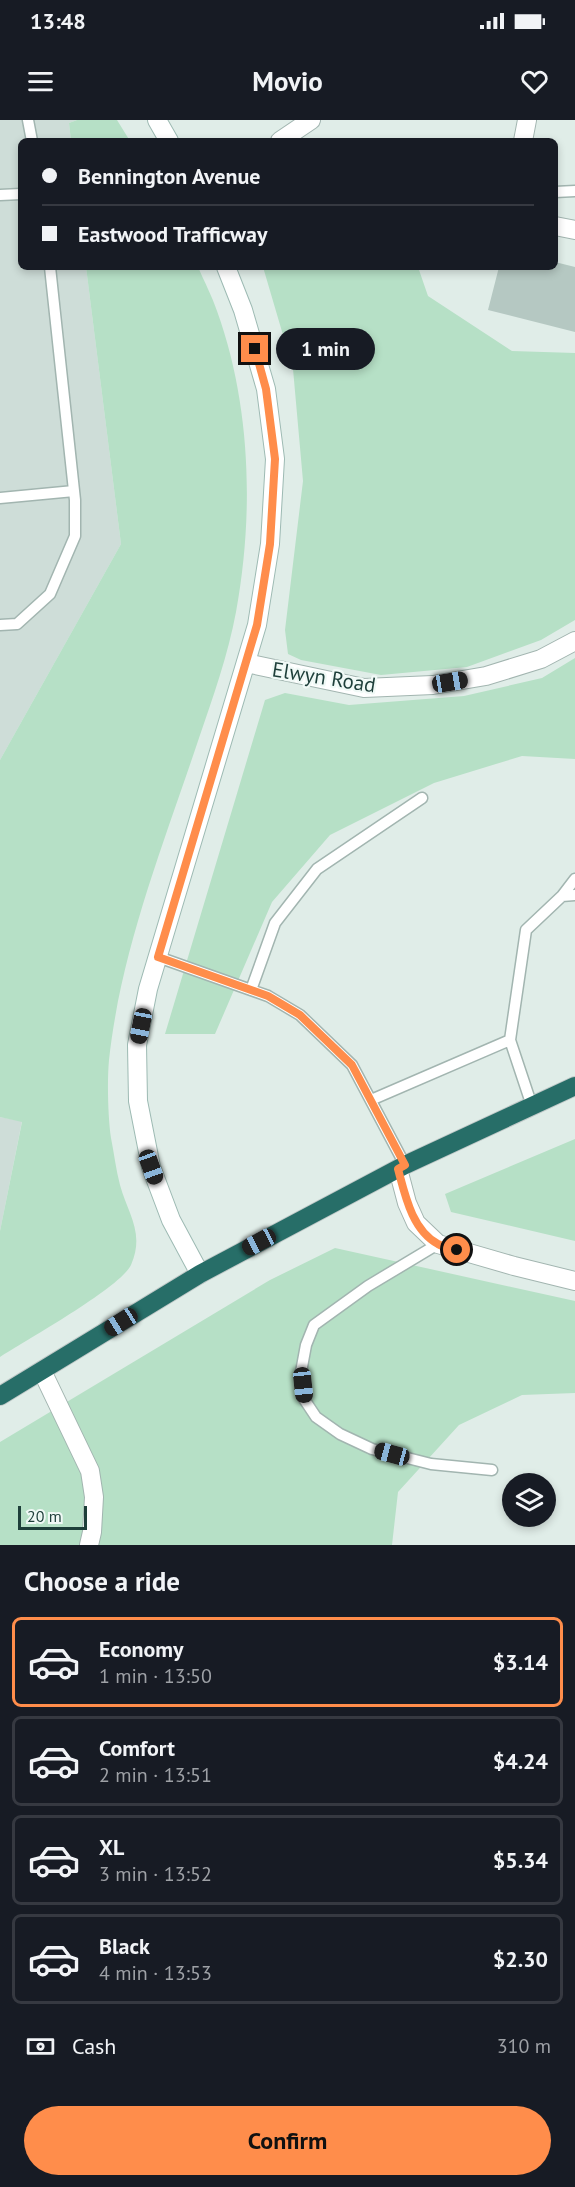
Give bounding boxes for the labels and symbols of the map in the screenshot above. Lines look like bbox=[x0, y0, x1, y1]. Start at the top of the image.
callout: 1 min bbox=[276, 328, 375, 370]
route end bbox=[241, 335, 268, 362]
street label: Elwyn Road bbox=[270, 656, 378, 698]
car bbox=[431, 670, 469, 694]
car bbox=[129, 1007, 153, 1045]
car bbox=[136, 1147, 166, 1187]
car bbox=[239, 1226, 279, 1258]
route start bbox=[443, 1236, 470, 1263]
car bbox=[101, 1305, 141, 1339]
car bbox=[292, 1366, 314, 1404]
car bbox=[372, 1441, 412, 1467]
scale bar bbox=[18, 1503, 87, 1530]

